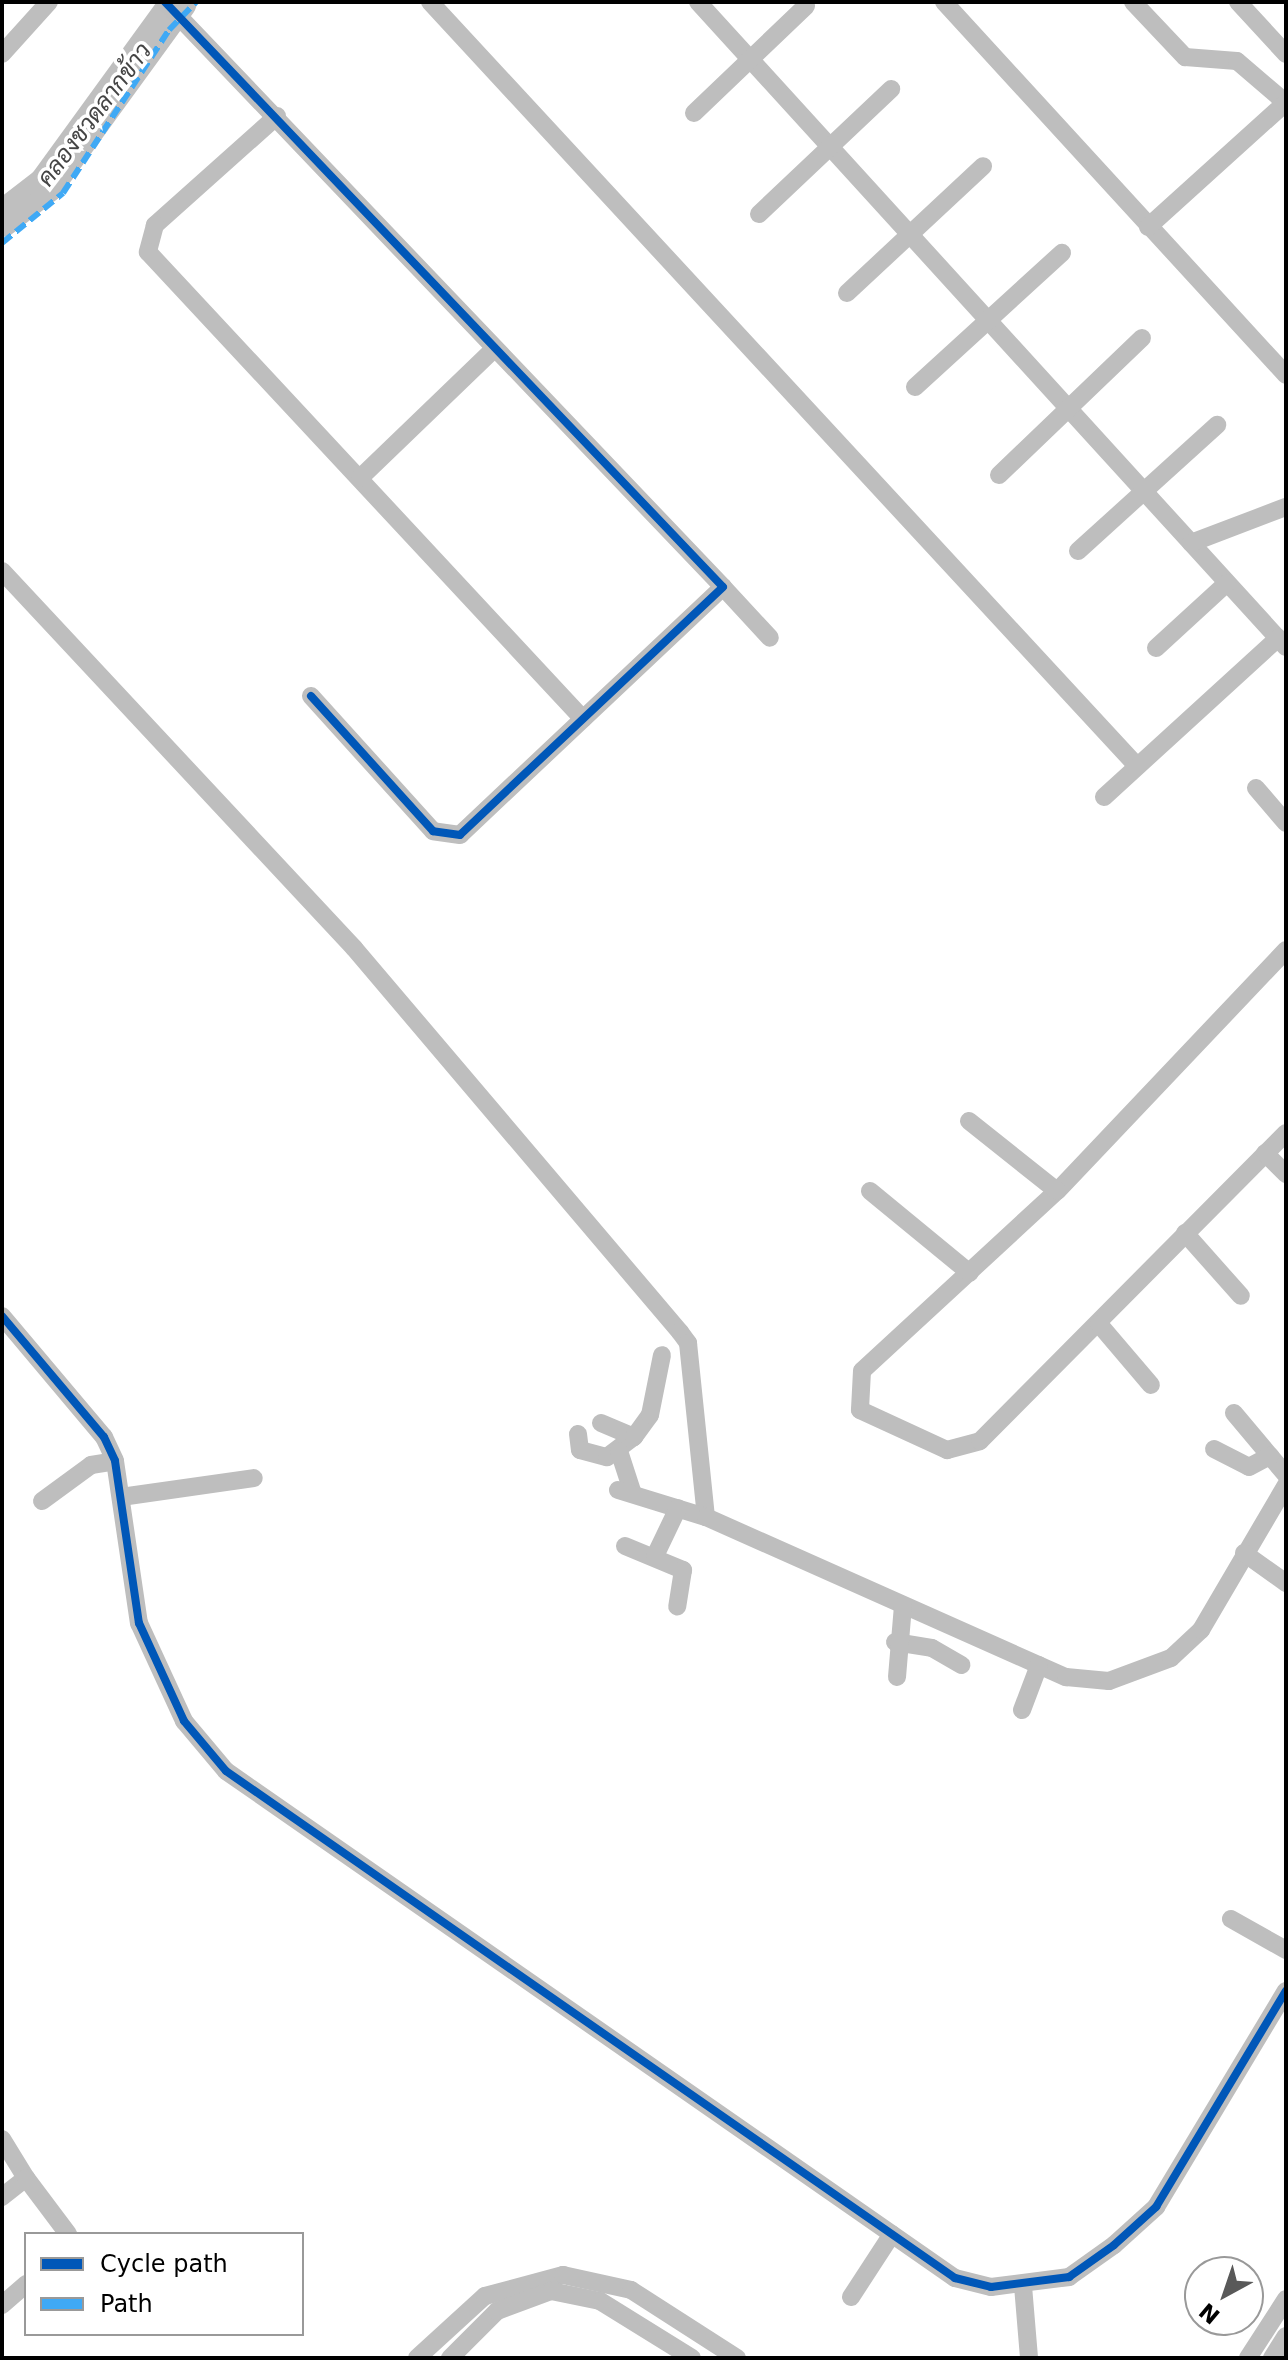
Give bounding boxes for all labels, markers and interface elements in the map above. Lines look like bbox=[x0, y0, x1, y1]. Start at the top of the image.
water label: คลองชวดลากข้าว bbox=[32, 38, 158, 192]
legend bbox=[24, 2232, 304, 2336]
text: Cycle path bbox=[100, 2250, 228, 2278]
north arrow bbox=[1184, 2256, 1264, 2336]
text: Path bbox=[100, 2290, 153, 2318]
text: N bbox=[1194, 2298, 1225, 2329]

